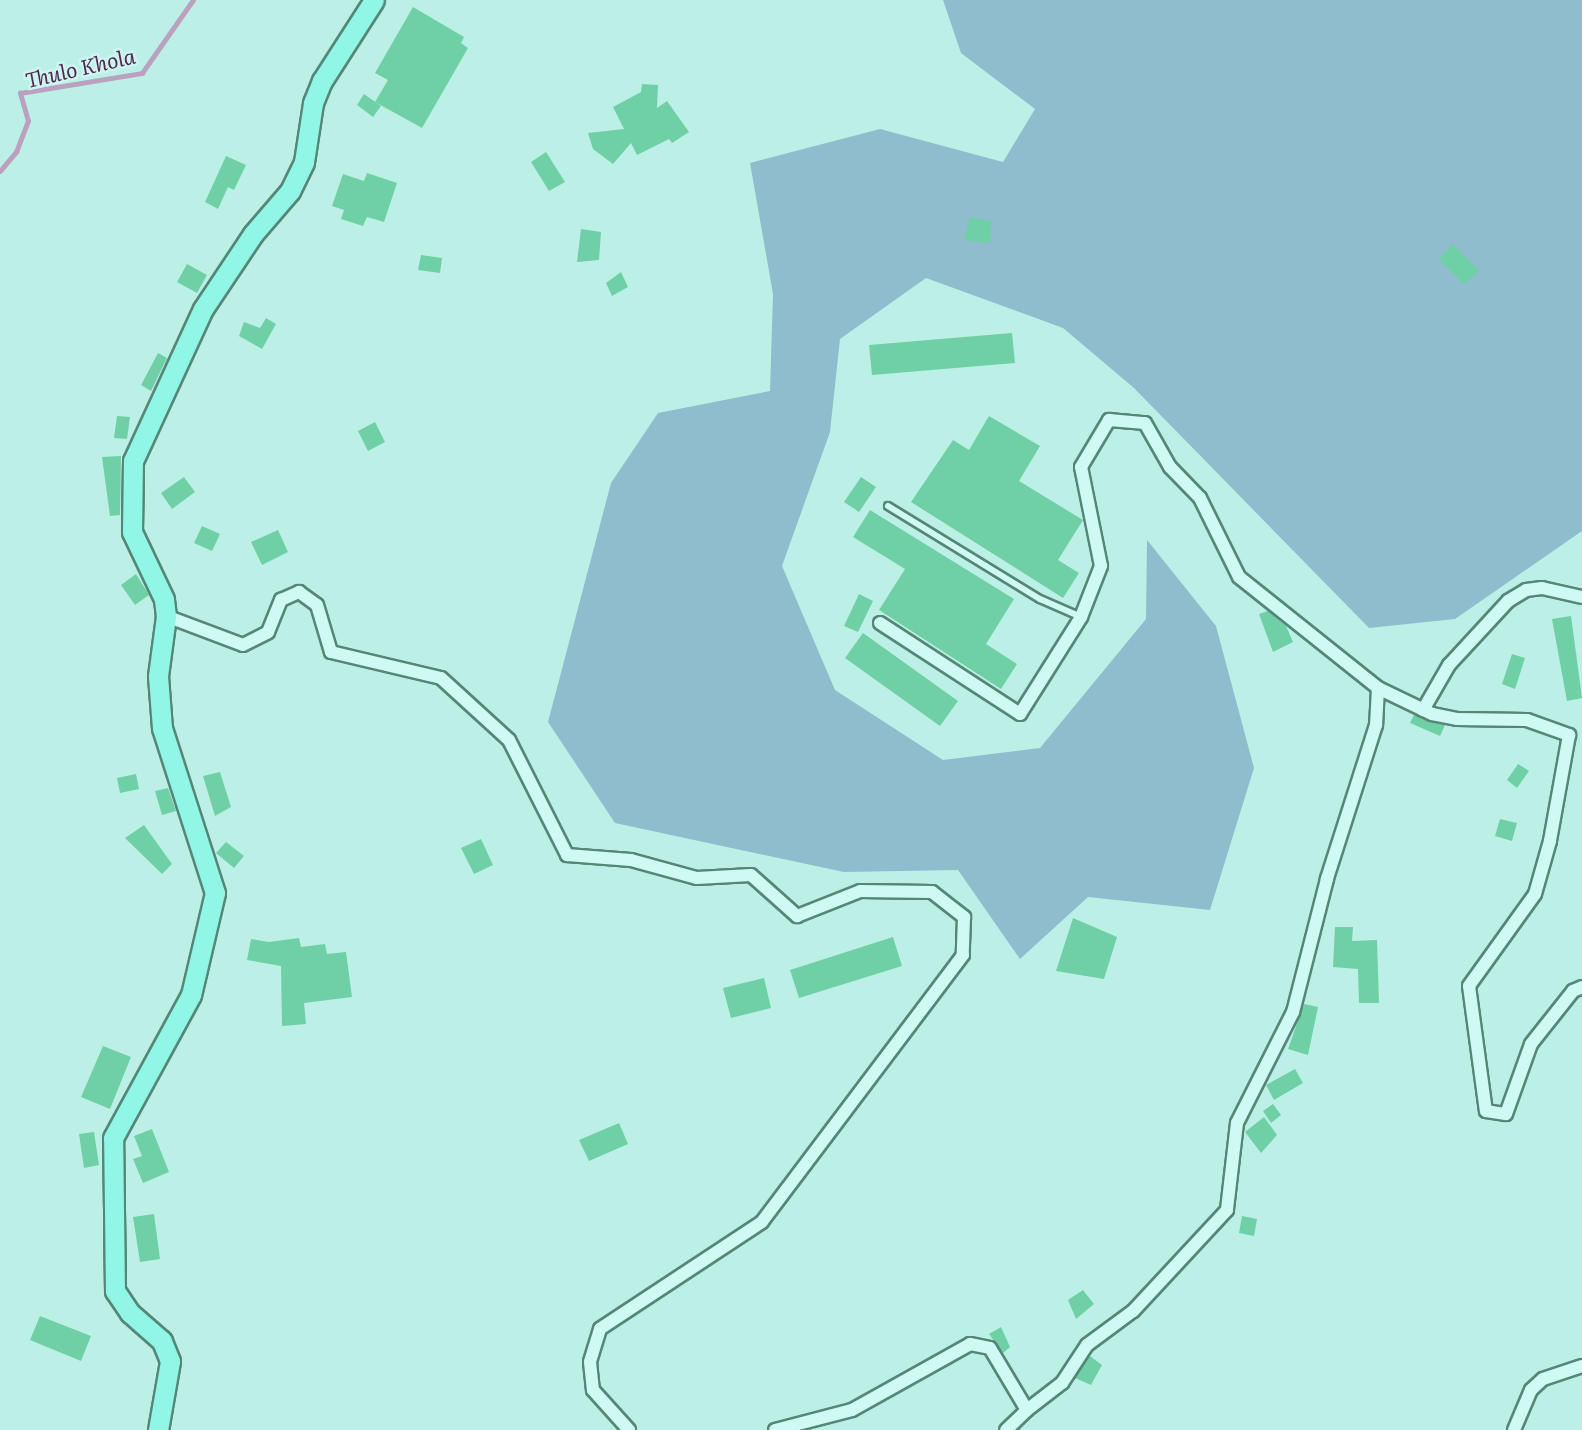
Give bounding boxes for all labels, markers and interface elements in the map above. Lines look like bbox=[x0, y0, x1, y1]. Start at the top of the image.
water label: Thulo Khola bbox=[23, 42, 137, 92]

